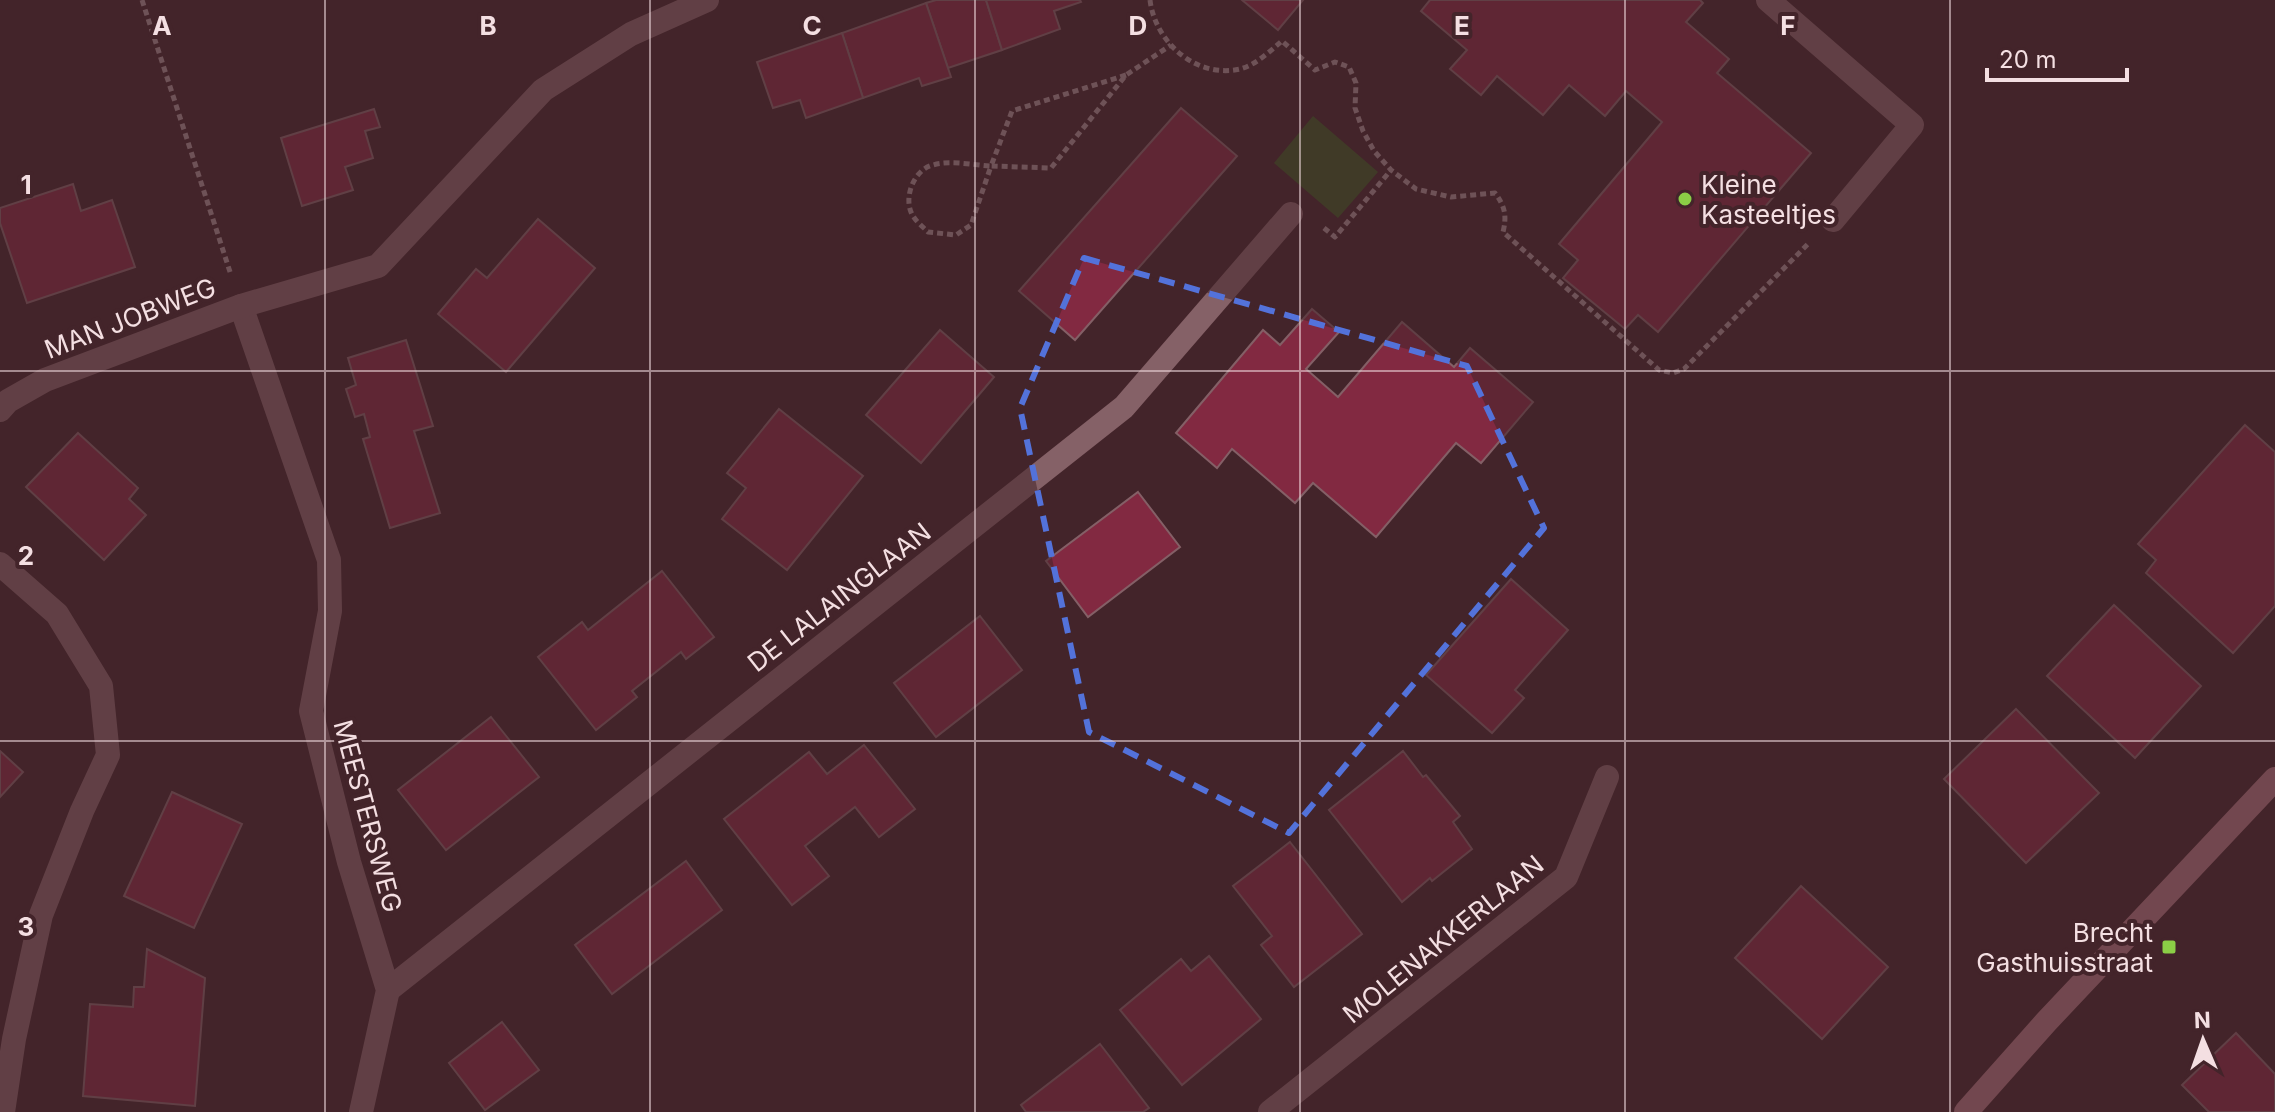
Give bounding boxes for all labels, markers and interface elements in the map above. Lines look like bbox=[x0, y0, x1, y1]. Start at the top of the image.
text: A bbox=[152, 10, 172, 41]
text: B bbox=[479, 10, 497, 41]
text: C bbox=[802, 10, 822, 41]
text: D bbox=[1129, 10, 1147, 41]
text: E bbox=[1454, 10, 1470, 41]
text: F bbox=[1780, 10, 1796, 41]
scale bar bbox=[1987, 32, 2127, 82]
text: 20 m bbox=[1999, 45, 2057, 74]
text: 1 bbox=[20, 169, 32, 200]
place label: Kleine Kasteeltjes bbox=[1701, 169, 1836, 230]
marker: Kleine Kasteeltjes bbox=[1676, 190, 1694, 208]
street label: MAN JOBWEG bbox=[40, 271, 220, 365]
street label: DE LALAINGLAAN bbox=[741, 516, 937, 678]
text: 2 bbox=[18, 540, 34, 571]
street label: MEESTERSWEG bbox=[327, 716, 409, 916]
street label: MOLENAKKERLAAN bbox=[1336, 849, 1550, 1029]
text: 3 bbox=[18, 911, 34, 942]
place label: Brecht Gasthuisstraat bbox=[1976, 917, 2153, 978]
marker: Brecht Gasthuisstraat bbox=[2160, 938, 2178, 956]
north arrow bbox=[2163, 1000, 2243, 1080]
text: N bbox=[2193, 1007, 2211, 1033]

